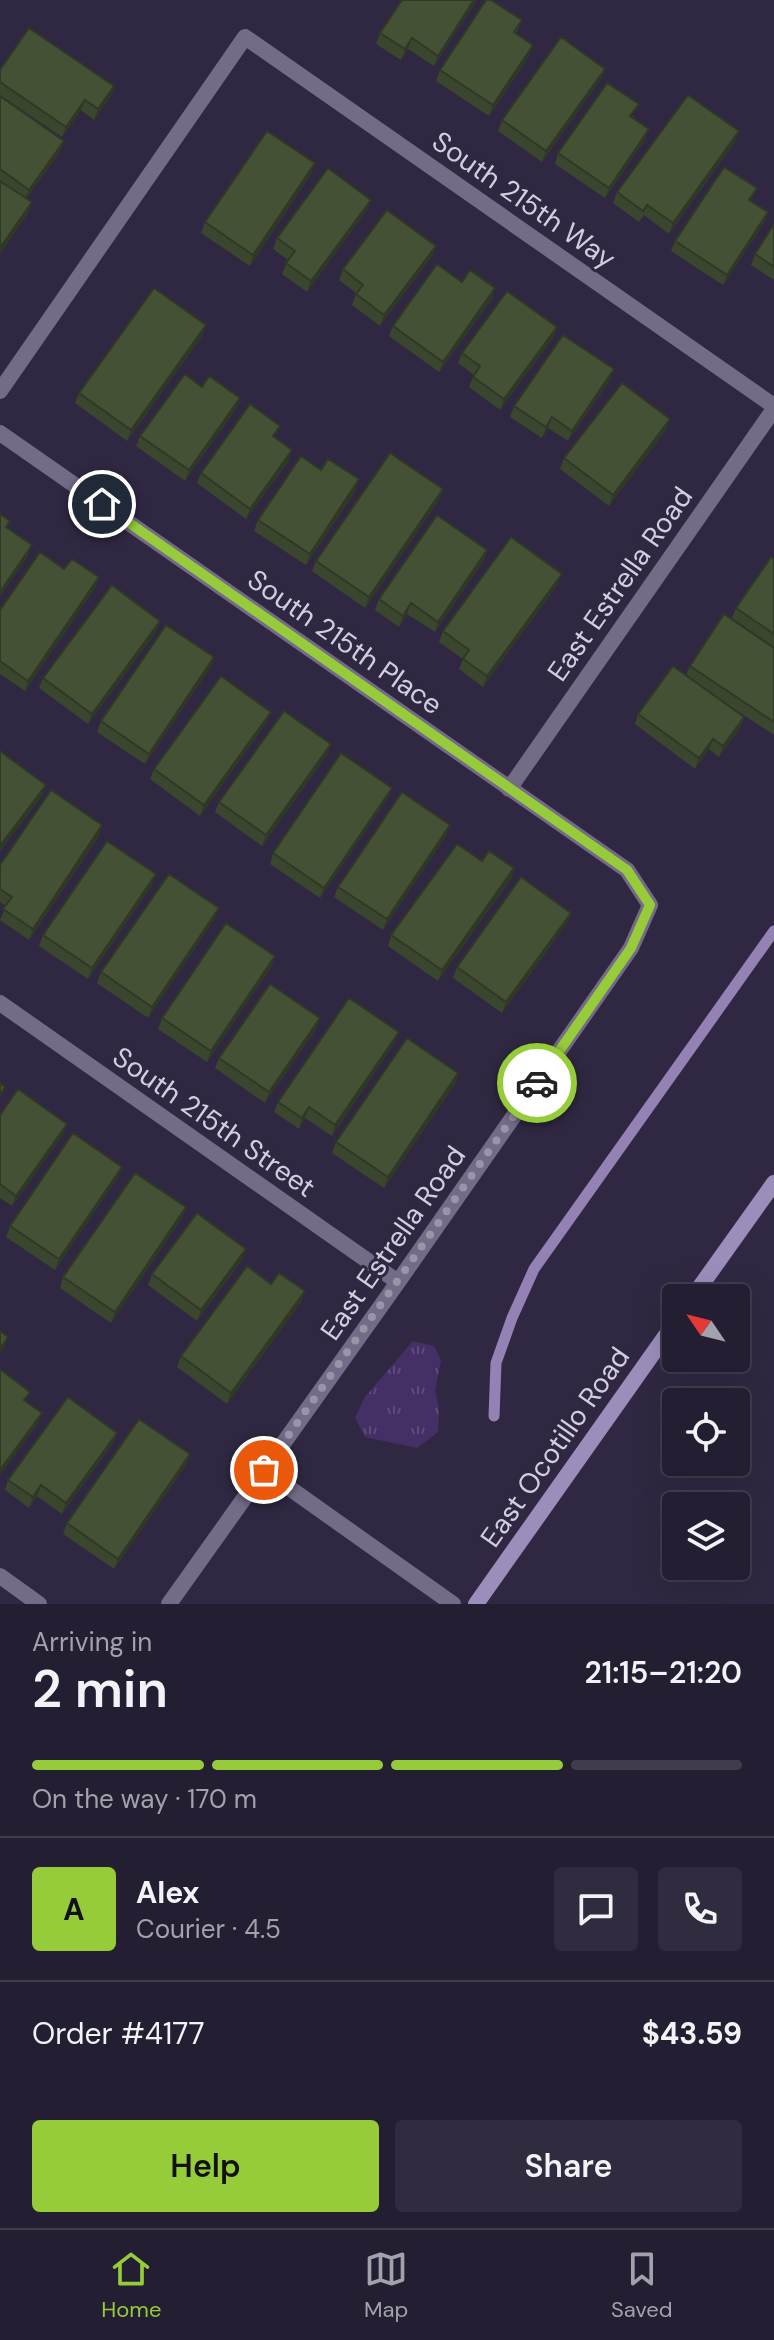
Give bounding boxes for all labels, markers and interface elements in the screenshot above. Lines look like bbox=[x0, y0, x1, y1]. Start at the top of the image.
street label: South 215th Way bbox=[425, 123, 623, 277]
pin bbox=[68, 470, 136, 538]
street label: East Estrella Road bbox=[539, 479, 701, 689]
icon: home bbox=[80, 482, 124, 526]
street label: South 215th Place bbox=[240, 561, 450, 723]
street label: South 215th Street bbox=[105, 1038, 323, 1206]
courier bbox=[497, 1043, 577, 1123]
icon: car bbox=[515, 1061, 559, 1105]
street label: East Estrella Road bbox=[312, 1138, 474, 1348]
north arrow bbox=[662, 1284, 750, 1372]
map controls bbox=[662, 1284, 750, 1580]
street label: East Ocotillo Road bbox=[472, 1340, 638, 1554]
button: locate bbox=[662, 1388, 750, 1476]
pin bbox=[230, 1436, 298, 1504]
icon: bag bbox=[242, 1448, 286, 1492]
button: layers bbox=[662, 1492, 750, 1580]
text: Arriving in bbox=[32, 1625, 152, 1659]
text: 21:15–21:20 bbox=[584, 1653, 742, 1692]
text: 2 min bbox=[32, 1655, 168, 1723]
text: On the way · 170 m bbox=[32, 1782, 257, 1816]
button: chat bbox=[554, 1867, 638, 1951]
button: phone bbox=[658, 1867, 742, 1951]
text: Alex bbox=[136, 1873, 199, 1912]
text: A bbox=[63, 1890, 85, 1929]
text: Courier · 4.5 bbox=[136, 1912, 281, 1946]
text: Order #4177 bbox=[32, 2014, 204, 2053]
text: $43.59 bbox=[642, 2014, 742, 2053]
button: Help bbox=[32, 2120, 379, 2212]
button: Share bbox=[395, 2120, 742, 2212]
tab: Home bbox=[101, 2247, 161, 2324]
tab: Map bbox=[364, 2247, 408, 2324]
tab: Saved bbox=[611, 2247, 673, 2324]

